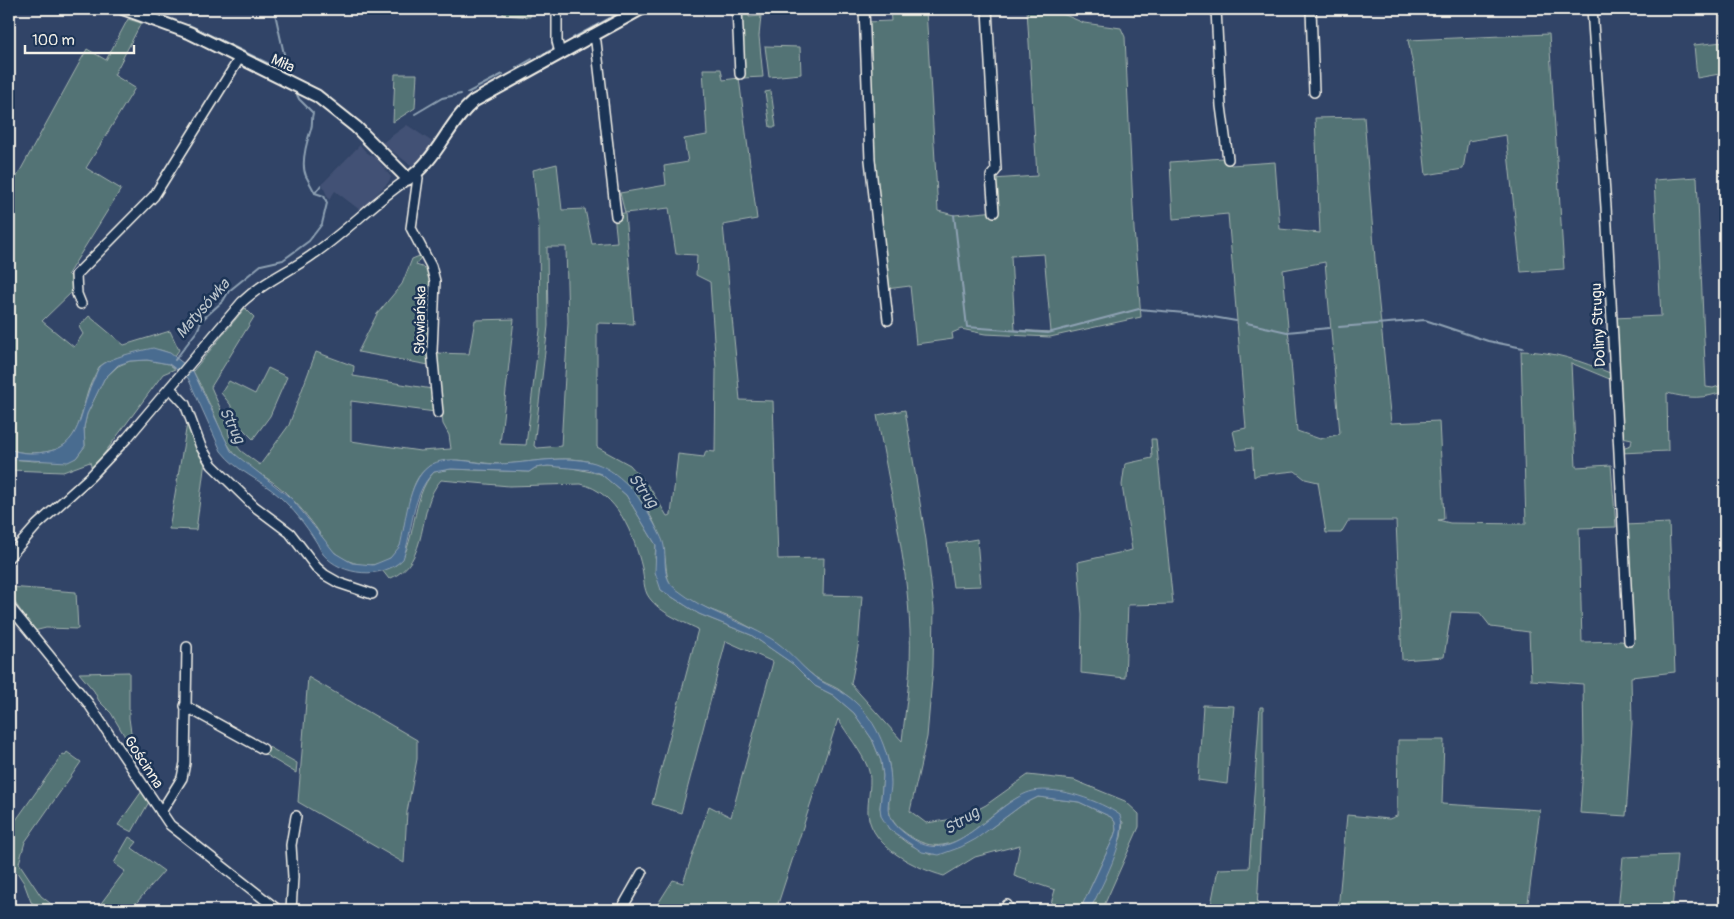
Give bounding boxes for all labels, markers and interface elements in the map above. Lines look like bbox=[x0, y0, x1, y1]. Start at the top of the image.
scale bar bbox=[25, 22, 134, 54]
text: 100 m bbox=[32, 31, 75, 50]
street label: Miła bbox=[268, 50, 298, 77]
water label: Matysówka bbox=[171, 274, 235, 343]
street label: Doliny Strugu bbox=[1587, 282, 1610, 368]
street label: Słowiańska bbox=[410, 285, 431, 355]
water label: Strug bbox=[215, 404, 250, 448]
water label: Strug bbox=[624, 470, 663, 513]
street label: Gościnna bbox=[120, 732, 168, 792]
water label: Strug bbox=[940, 801, 984, 839]

